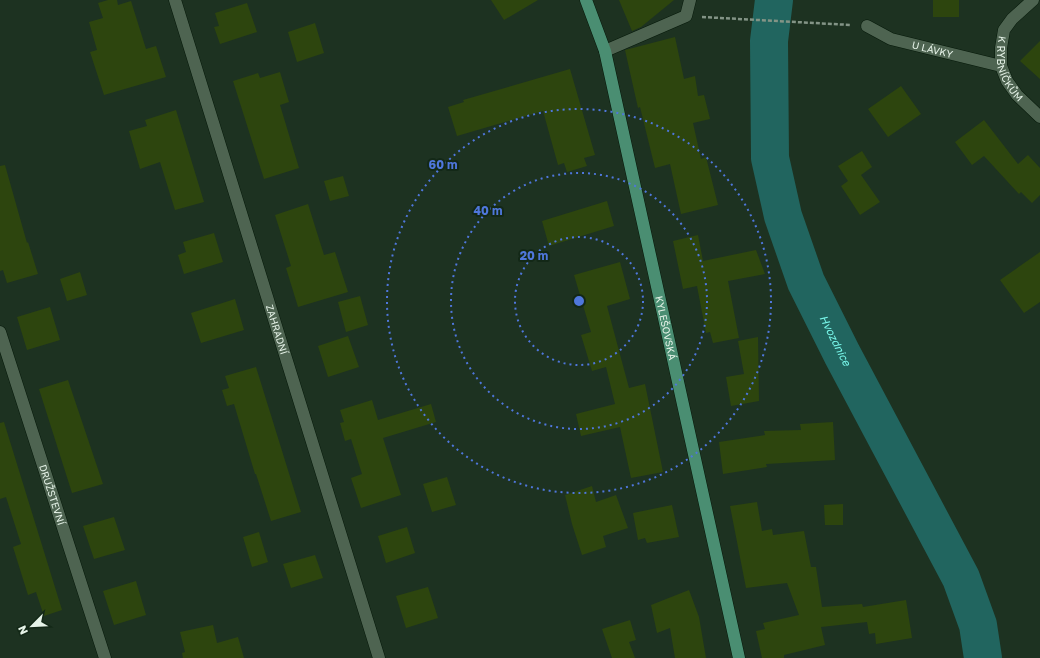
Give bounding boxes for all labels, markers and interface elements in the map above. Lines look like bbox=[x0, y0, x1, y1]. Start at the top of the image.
street label: K RYBNÍČKŮM bbox=[995, 35, 1026, 104]
street label: U LÁVKY bbox=[911, 38, 955, 60]
text: 60 m bbox=[429, 157, 457, 172]
text: 40 m bbox=[474, 203, 502, 218]
text: 20 m bbox=[520, 248, 548, 263]
centre of rings bbox=[572, 294, 586, 308]
street label: KYLEŠOVSKÁ bbox=[653, 295, 679, 362]
street label: ZAHRADNÍ bbox=[264, 303, 291, 357]
water label: Hvozdnice bbox=[817, 313, 855, 369]
street label: DRUŽSTEVNÍ bbox=[37, 463, 68, 527]
north arrow bbox=[12, 606, 52, 646]
text: N bbox=[15, 624, 30, 637]

